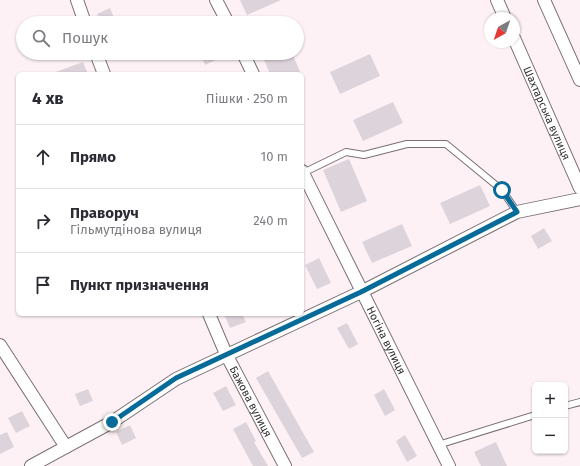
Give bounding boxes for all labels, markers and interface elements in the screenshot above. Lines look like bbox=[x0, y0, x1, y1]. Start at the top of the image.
north arrow bbox=[484, 12, 520, 48]
search box bbox=[16, 16, 304, 60]
icon: search bbox=[30, 27, 52, 49]
text: Пошук bbox=[62, 29, 108, 47]
street label: Шахтарська вулиця bbox=[520, 65, 573, 162]
text: 4 хв bbox=[32, 88, 64, 109]
text: Пішки · 250 m bbox=[206, 91, 288, 106]
icon: ahead bbox=[32, 146, 54, 168]
text: Прямо bbox=[70, 148, 116, 166]
text: 10 m bbox=[261, 149, 288, 164]
route start bbox=[493, 181, 511, 199]
text: Праворуч bbox=[70, 204, 139, 222]
icon: right bbox=[32, 210, 54, 232]
text: 240 m bbox=[253, 213, 288, 228]
text: Гільмутдінова вулиця bbox=[70, 222, 202, 237]
icon: arrive bbox=[32, 274, 54, 296]
text: Пункт призначення bbox=[70, 276, 209, 294]
street label: Ногіна вулиця bbox=[364, 304, 408, 376]
street label: Бажова вулиця bbox=[226, 364, 275, 439]
map controls bbox=[532, 382, 568, 454]
button: + bbox=[532, 382, 568, 418]
route end bbox=[103, 413, 121, 431]
button: − bbox=[532, 418, 568, 454]

